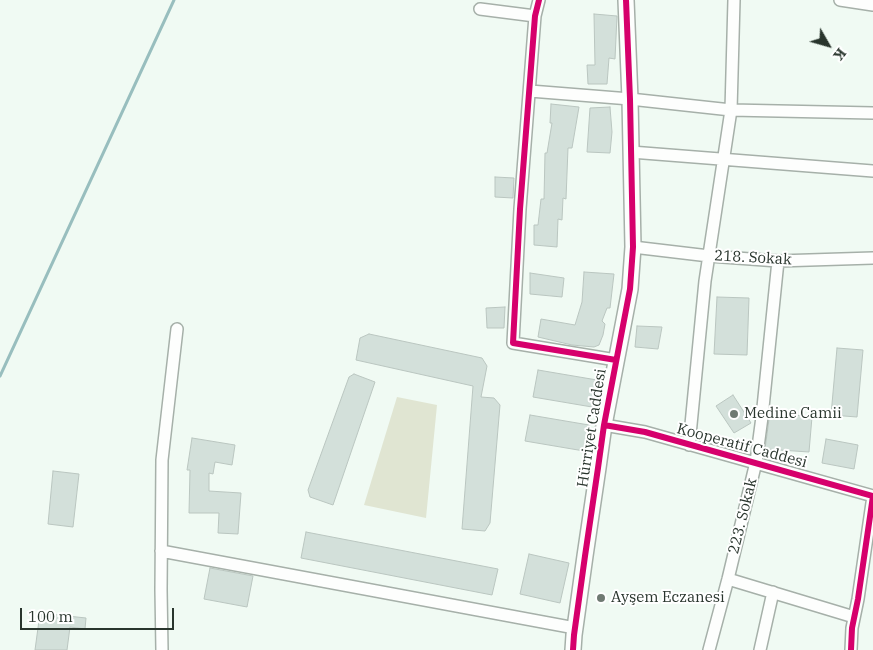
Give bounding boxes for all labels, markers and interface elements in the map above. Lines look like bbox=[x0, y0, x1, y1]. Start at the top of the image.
north arrow bbox=[803, 20, 853, 70]
text: K bbox=[829, 44, 850, 64]
street label: 218. Sokak bbox=[714, 247, 792, 269]
street label: Hürriyet Caddesi bbox=[574, 367, 610, 489]
place label: Medine Camii bbox=[744, 405, 842, 423]
marker: Medine Camii bbox=[728, 408, 740, 420]
street label: Kooperatif Caddesi bbox=[675, 420, 809, 472]
street label: 223. Sokak bbox=[725, 476, 761, 556]
place label: Ayşem Eczanesi bbox=[611, 589, 725, 607]
marker: Ayşem Eczanesi bbox=[595, 592, 607, 604]
scale bar bbox=[22, 598, 176, 630]
text: 100 m bbox=[28, 607, 73, 626]

